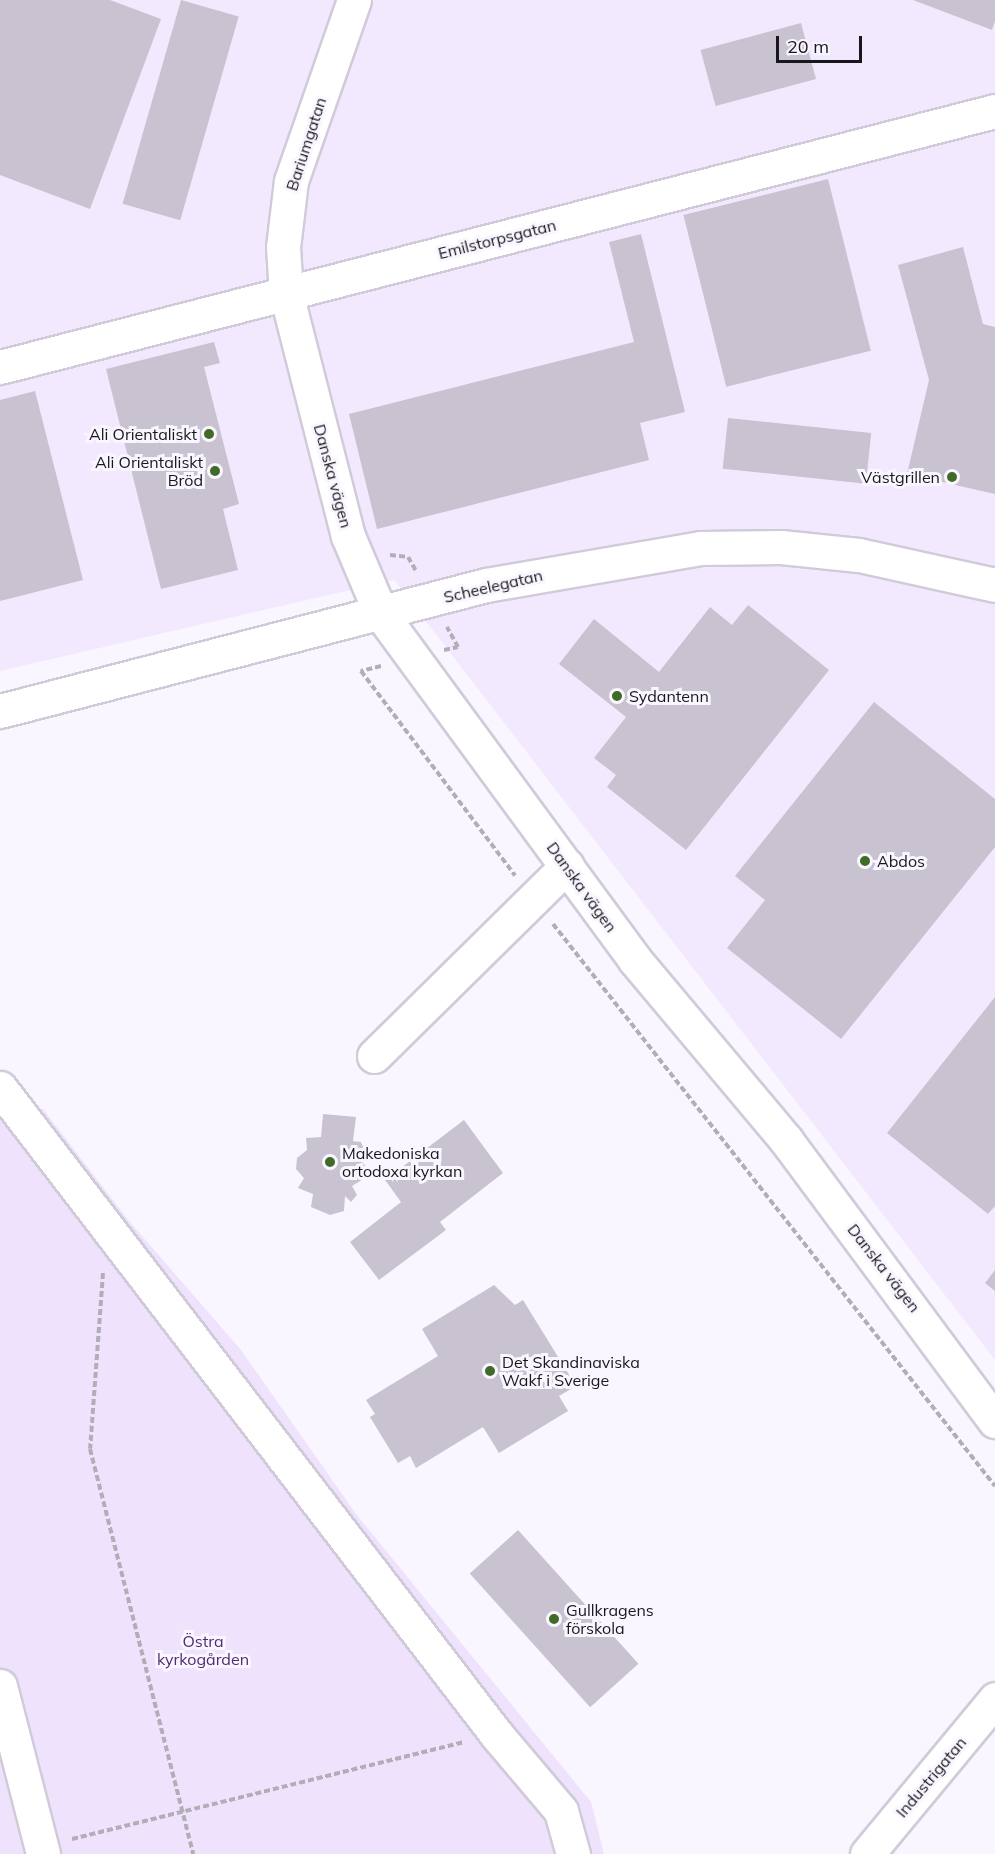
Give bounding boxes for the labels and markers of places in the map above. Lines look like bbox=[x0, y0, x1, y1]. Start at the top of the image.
place label: Ali Orientaliskt bbox=[89, 424, 197, 444]
marker: Ali Orientaliskt bbox=[202, 427, 216, 441]
place label: Ali Orientaliskt Bröd bbox=[95, 452, 203, 490]
marker: Ali Orientaliskt Bröd bbox=[208, 464, 222, 478]
place label: Västgrillen bbox=[861, 467, 940, 487]
marker: Västgrillen bbox=[945, 470, 959, 484]
place label: Sydantenn bbox=[629, 686, 709, 706]
marker: Sydantenn bbox=[610, 689, 624, 703]
place label: Abdos bbox=[877, 851, 925, 871]
marker: Abdos bbox=[858, 854, 872, 868]
place label: Makedoniska ortodoxa kyrkan bbox=[342, 1143, 462, 1181]
marker: Makedoniska ortodoxa kyrkan bbox=[323, 1155, 337, 1169]
place label: Det Skandinaviska Wakf i Sverige bbox=[502, 1352, 640, 1390]
marker: Det Skandinaviska Wakf i Sverige bbox=[483, 1364, 497, 1378]
place label: Gullkragens förskola bbox=[566, 1600, 654, 1638]
marker: Gullkragens förskola bbox=[547, 1612, 561, 1626]

